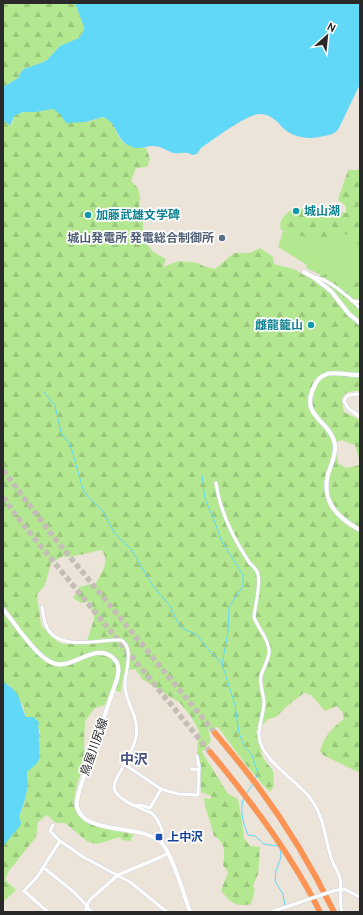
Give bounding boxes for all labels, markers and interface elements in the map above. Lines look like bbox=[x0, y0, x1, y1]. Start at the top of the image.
north arrow bbox=[307, 16, 347, 56]
text: N bbox=[325, 19, 338, 35]
place label: 城山湖 bbox=[304, 203, 340, 218]
marker: 城山湖 bbox=[291, 206, 301, 216]
place label: 加藤武雄文学碑 bbox=[96, 207, 180, 222]
marker: 加藤武雄文学碑 bbox=[83, 210, 93, 220]
place label: 城山発電所 発電総合制御所 bbox=[67, 230, 214, 245]
marker: 城山発電所 発電総合制御所 bbox=[217, 233, 227, 243]
place label: 雌龍籠山 bbox=[255, 317, 303, 332]
marker: 雌龍籠山 bbox=[306, 320, 316, 330]
street label: 鳥屋川尻線 bbox=[77, 716, 110, 778]
district label: 中沢 bbox=[120, 750, 148, 768]
place label: 上中沢 bbox=[167, 829, 203, 844]
marker: 上中沢 bbox=[154, 832, 164, 842]

